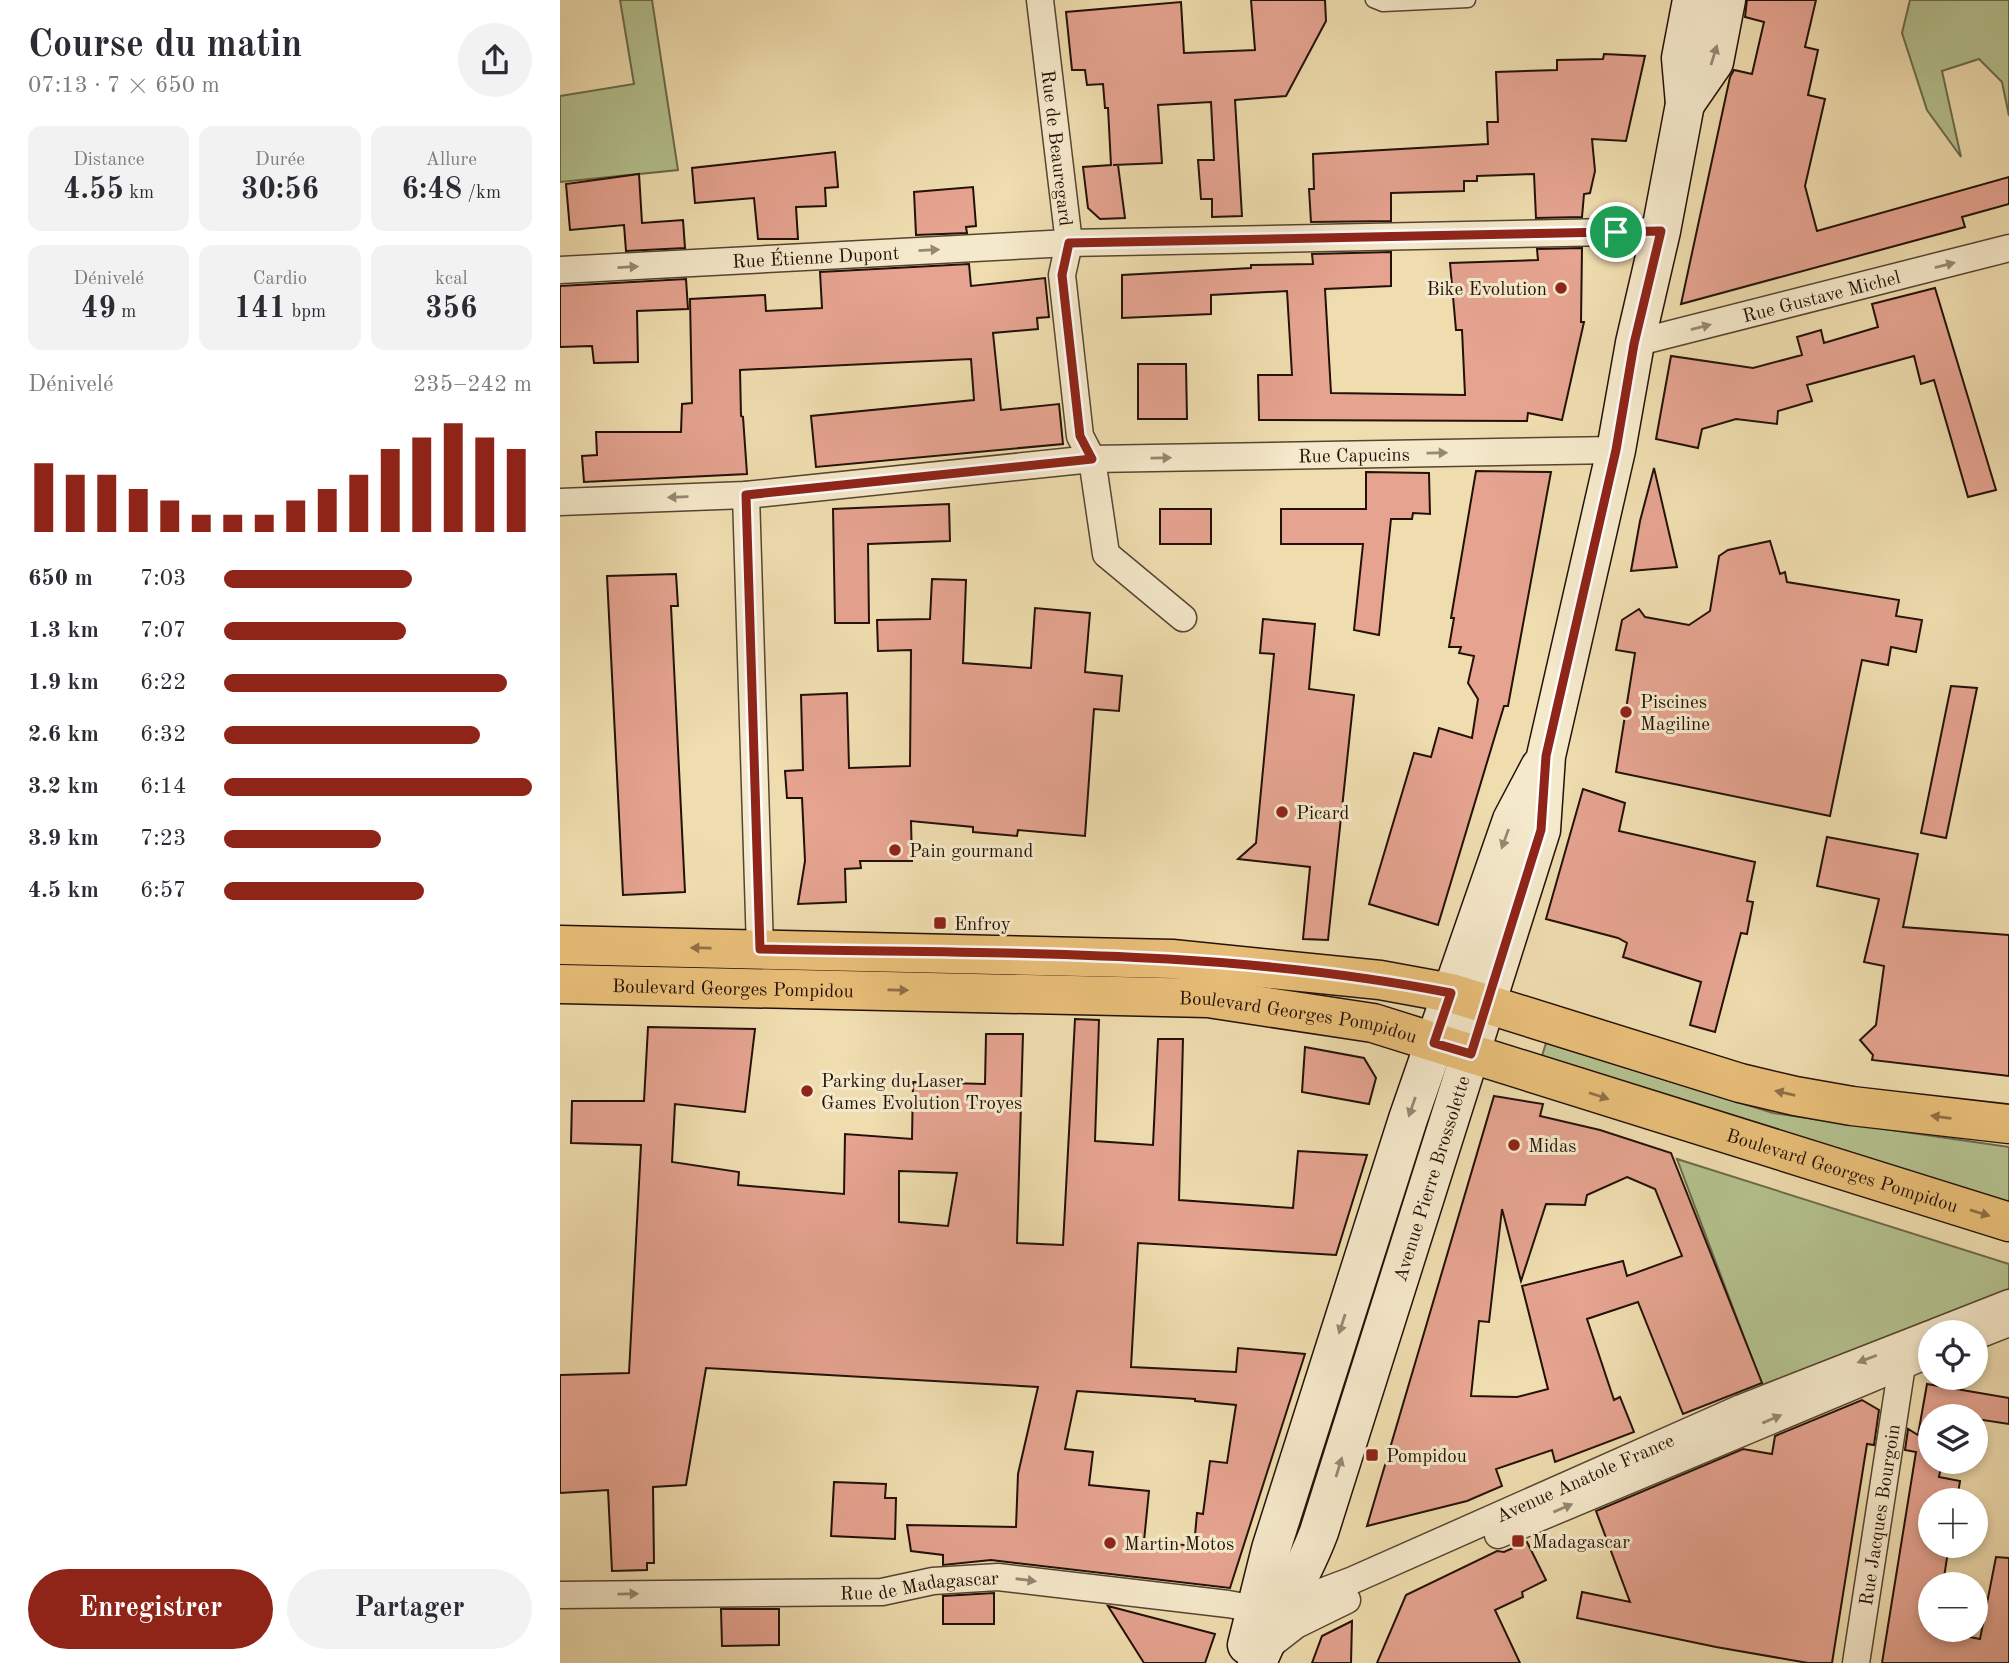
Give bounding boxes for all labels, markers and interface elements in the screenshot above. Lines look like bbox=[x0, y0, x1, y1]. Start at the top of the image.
button: share bbox=[458, 23, 532, 97]
text: Course du matin bbox=[28, 27, 302, 65]
one-way arrow bbox=[1710, 45, 1720, 66]
street label: Rue de Beauregard bbox=[1036, 69, 1074, 227]
text: 07:13 · 7 × 650 m bbox=[28, 74, 220, 97]
text: Distance bbox=[73, 151, 144, 170]
text: Durée bbox=[255, 151, 305, 170]
text: Allure bbox=[426, 151, 477, 170]
text: 4.55 bbox=[63, 175, 124, 205]
text: 30:56 bbox=[241, 175, 319, 205]
text: 6:48 bbox=[402, 175, 462, 205]
text: km bbox=[124, 184, 154, 203]
text: /km bbox=[462, 184, 501, 203]
pin bbox=[1586, 202, 1646, 262]
icon: arrive bbox=[1597, 213, 1635, 251]
street label: Rue Étienne Dupont bbox=[732, 245, 900, 273]
one-way arrow bbox=[918, 245, 940, 256]
one-way arrow bbox=[1934, 259, 1956, 270]
one-way arrow bbox=[617, 261, 639, 272]
street label: Rue Gustave Michel bbox=[1741, 269, 1903, 327]
text: Dénivelé bbox=[73, 270, 144, 289]
text: Cardio bbox=[253, 270, 307, 289]
text: kcal bbox=[435, 270, 468, 289]
marker: Bike Evolution bbox=[1553, 280, 1569, 296]
place label: Bike Evolution bbox=[1426, 281, 1547, 300]
text: 49 bbox=[81, 294, 116, 324]
text: 141 bbox=[234, 294, 286, 324]
text: 356 bbox=[425, 294, 477, 324]
text: m bbox=[116, 303, 136, 322]
text: bpm bbox=[286, 303, 326, 322]
one-way arrow bbox=[1690, 321, 1712, 332]
text: Dénivelé bbox=[28, 373, 114, 396]
text: 235–242 m bbox=[413, 373, 532, 396]
street label: Rue Capucins bbox=[1298, 447, 1410, 467]
one-way arrow bbox=[1426, 447, 1448, 459]
one-way arrow bbox=[1150, 452, 1172, 464]
one-way arrow bbox=[666, 492, 688, 503]
text: 650 m bbox=[28, 567, 93, 590]
text: 7:03 bbox=[140, 567, 186, 590]
text: 1.3 km bbox=[28, 619, 99, 642]
text: 7:07 bbox=[140, 619, 186, 642]
text: 1.9 km bbox=[28, 671, 99, 694]
text: 6:22 bbox=[140, 671, 186, 694]
place label: Piscines Magiline bbox=[1640, 694, 1710, 735]
marker: Piscines Magiline bbox=[1618, 704, 1634, 720]
text: 2.6 km bbox=[28, 723, 99, 746]
text: 6:32 bbox=[140, 723, 186, 746]
text: 3.2 km bbox=[28, 775, 99, 798]
text: 6:14 bbox=[140, 775, 186, 798]
marker: Picard bbox=[1274, 804, 1290, 820]
place label: Picard bbox=[1296, 805, 1350, 824]
text: 3.9 km bbox=[28, 827, 99, 850]
text: 7:23 bbox=[140, 827, 186, 850]
one-way arrow bbox=[1499, 828, 1510, 849]
marker: Pain gourmand bbox=[887, 842, 903, 858]
place label: Pain gourmand bbox=[909, 843, 1034, 862]
text: 4.5 km bbox=[28, 879, 99, 902]
text: 6:57 bbox=[140, 879, 186, 902]
marker: Enfroy bbox=[932, 915, 948, 931]
place label: Enfroy bbox=[954, 916, 1011, 935]
one-way arrow bbox=[689, 942, 711, 954]
street label: Boulevard Georges Pompidou bbox=[612, 978, 854, 1002]
one-way arrow bbox=[887, 984, 909, 996]
street label: Boulevard Georges Pompidou bbox=[1179, 990, 1419, 1048]
place label: Parking du Laser Games Evolution Troyes bbox=[821, 1073, 1022, 1114]
street label: Avenue Pierre Brossolette bbox=[1392, 1074, 1475, 1284]
marker: Parking du Laser Games Evolution Troyes bbox=[799, 1083, 815, 1099]
one-way arrow bbox=[1774, 1088, 1796, 1099]
one-way arrow bbox=[1589, 1091, 1610, 1101]
one-way arrow bbox=[1406, 1097, 1417, 1118]
one-way arrow bbox=[1930, 1111, 1952, 1122]
street label: Boulevard Georges Pompidou bbox=[1724, 1127, 1960, 1217]
marker: Midas bbox=[1506, 1137, 1522, 1153]
place label: Midas bbox=[1528, 1138, 1577, 1157]
one-way arrow bbox=[1970, 1209, 1991, 1219]
one-way arrow bbox=[1337, 1314, 1347, 1335]
map controls bbox=[1918, 1320, 1988, 1642]
button: locate bbox=[1918, 1320, 1988, 1390]
one-way arrow bbox=[1856, 1353, 1877, 1364]
button: layers bbox=[1918, 1404, 1988, 1474]
one-way arrow bbox=[1762, 1414, 1783, 1425]
street label: Rue Jacques Bourgoin bbox=[1858, 1423, 1905, 1607]
street label: Avenue Anatole France bbox=[1494, 1432, 1678, 1527]
marker: Pompidou bbox=[1364, 1447, 1380, 1463]
place label: Pompidou bbox=[1386, 1448, 1467, 1467]
one-way arrow bbox=[1334, 1456, 1345, 1477]
button: + bbox=[1918, 1488, 1988, 1558]
one-way arrow bbox=[1552, 1502, 1573, 1513]
marker: Madagascar bbox=[1510, 1533, 1526, 1549]
place label: Madagascar bbox=[1532, 1534, 1630, 1553]
marker: Martin Motos bbox=[1102, 1535, 1118, 1551]
place label: Martin Motos bbox=[1124, 1536, 1234, 1555]
button: Enregistrer bbox=[28, 1569, 273, 1649]
button: Partager bbox=[287, 1569, 532, 1649]
street label: Rue de Madagascar bbox=[840, 1570, 1000, 1605]
button: − bbox=[1918, 1572, 1988, 1642]
one-way arrow bbox=[1015, 1575, 1037, 1586]
one-way arrow bbox=[617, 1588, 639, 1600]

